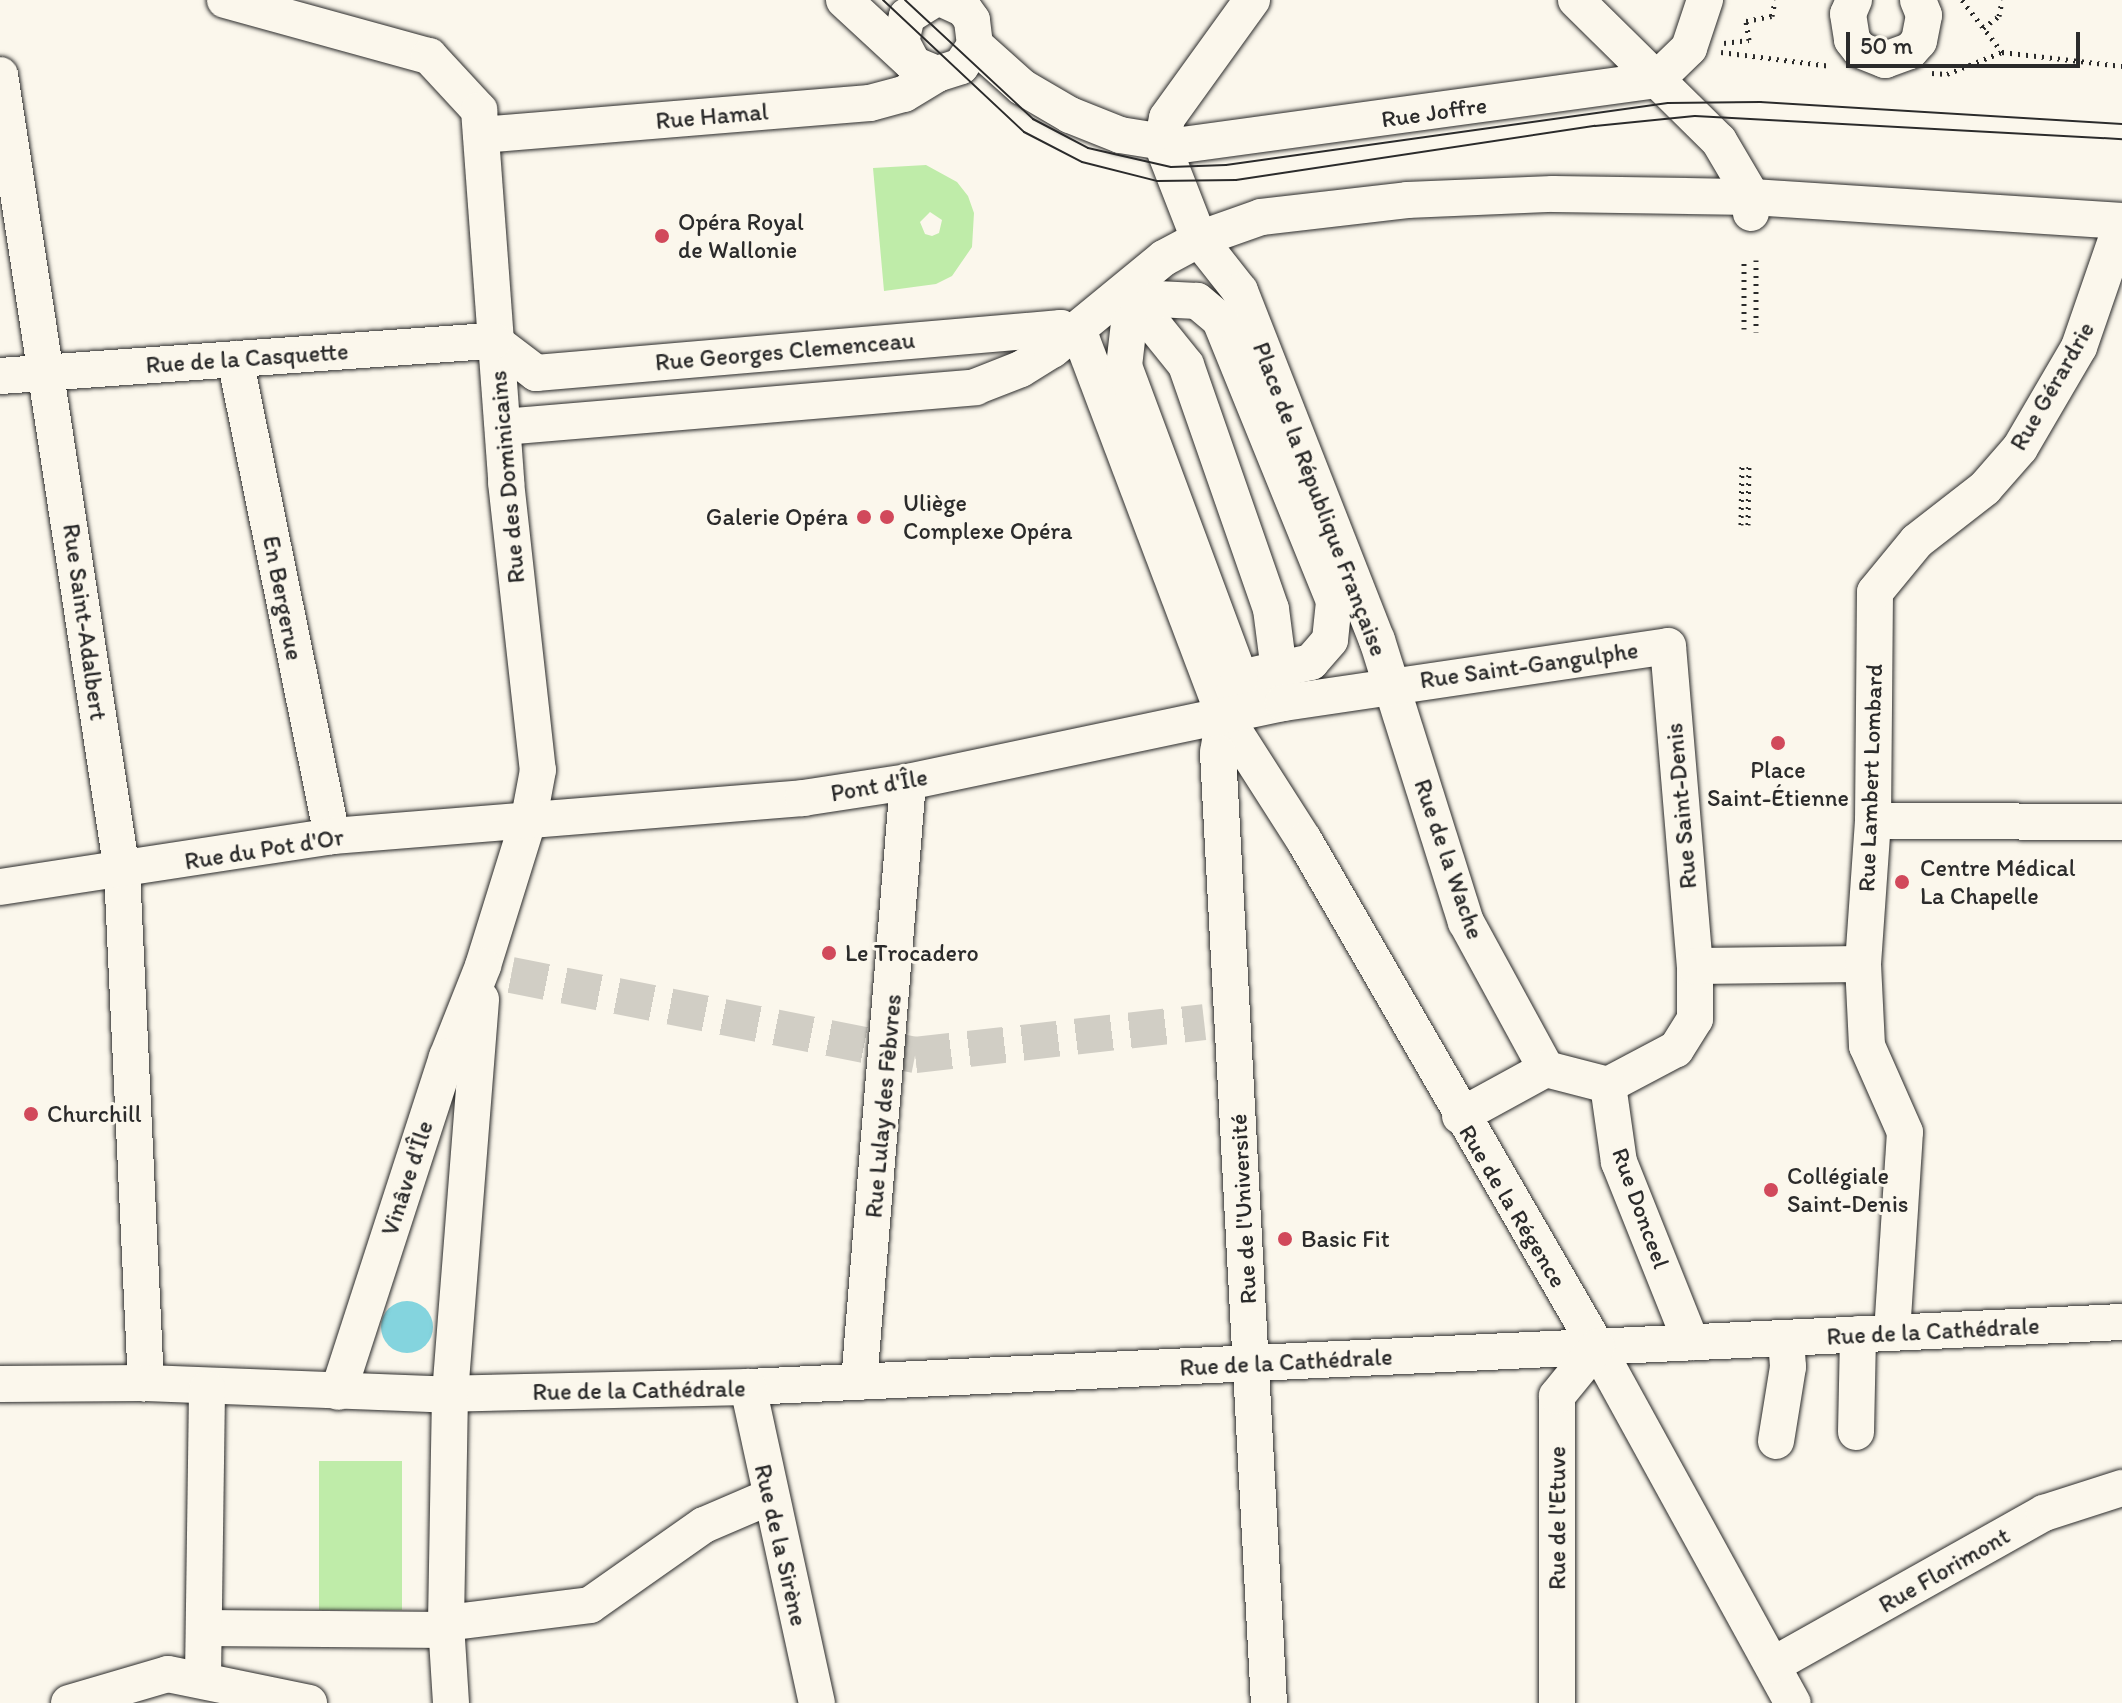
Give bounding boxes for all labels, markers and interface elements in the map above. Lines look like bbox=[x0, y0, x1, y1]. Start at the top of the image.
scale bar bbox=[1850, 16, 2084, 66]
text: 50 m bbox=[1860, 31, 1913, 60]
street label: Rue Joffre bbox=[1379, 90, 1489, 134]
street label: Rue Hamal bbox=[655, 97, 769, 135]
place label: Opéra Royal de Wallonie bbox=[678, 208, 803, 264]
marker: Opéra Royal de Wallonie bbox=[653, 227, 671, 245]
street label: Rue Gérardrie bbox=[2004, 316, 2100, 456]
street label: Rue Georges Clemenceau bbox=[654, 325, 916, 377]
street label: Rue de la Casquette bbox=[145, 337, 349, 379]
street label: Place de la République Française bbox=[1247, 338, 1393, 660]
street label: Rue des Dominicains bbox=[483, 370, 531, 584]
place label: Uliège Complexe Opéra bbox=[903, 489, 1073, 545]
place label: Galerie Opéra bbox=[706, 503, 848, 531]
marker: Galerie Opéra bbox=[855, 508, 873, 526]
marker: Uliège Complexe Opéra bbox=[878, 508, 896, 526]
street label: Rue Saint-Adalbert bbox=[57, 521, 113, 723]
street label: En Bergerue bbox=[257, 533, 309, 663]
street label: Rue Saint-Gangulphe bbox=[1418, 635, 1640, 695]
street label: Rue Lambert Lombard bbox=[1852, 663, 1888, 893]
street label: Rue Saint-Denis bbox=[1659, 722, 1703, 890]
marker: Place Saint-Étienne bbox=[1769, 734, 1787, 752]
place label: Place Saint-Étienne bbox=[1707, 756, 1849, 812]
street label: Pont d'Île bbox=[828, 762, 930, 808]
street label: Rue de la Wache bbox=[1408, 776, 1490, 942]
street label: Rue du Pot d'Or bbox=[183, 822, 345, 876]
place label: Centre Médical La Chapelle bbox=[1920, 854, 2075, 910]
marker: Centre Médical La Chapelle bbox=[1891, 871, 1913, 893]
place label: Le Trocadero bbox=[845, 939, 977, 967]
marker: Le Trocadero bbox=[820, 944, 838, 962]
street label: Rue Lulay des Fèbvres bbox=[859, 993, 907, 1219]
place label: Churchill bbox=[47, 1100, 142, 1128]
marker: Churchill bbox=[22, 1105, 40, 1123]
street label: Rue de l'Université bbox=[1224, 1113, 1262, 1305]
street label: Vinâve d'Île bbox=[375, 1117, 439, 1239]
street label: Rue de la Régence bbox=[1453, 1120, 1573, 1292]
street label: Rue Donceel bbox=[1606, 1143, 1676, 1273]
place label: Collégiale Saint-Denis bbox=[1787, 1162, 1908, 1218]
marker: Collégiale Saint-Denis bbox=[1762, 1181, 1780, 1199]
place label: Basic Fit bbox=[1301, 1225, 1390, 1253]
marker: Basic Fit bbox=[1276, 1230, 1294, 1248]
street label: Rue de la Cathédrale bbox=[1826, 1311, 2040, 1351]
street label: Rue de la Cathédrale bbox=[1179, 1342, 1393, 1382]
street label: Rue de la Cathédrale bbox=[532, 1374, 746, 1406]
street label: Rue de l'Etuve bbox=[1543, 1446, 1571, 1590]
street label: Rue de la Sirène bbox=[749, 1462, 813, 1628]
street label: Rue Florimont bbox=[1874, 1521, 2014, 1619]

